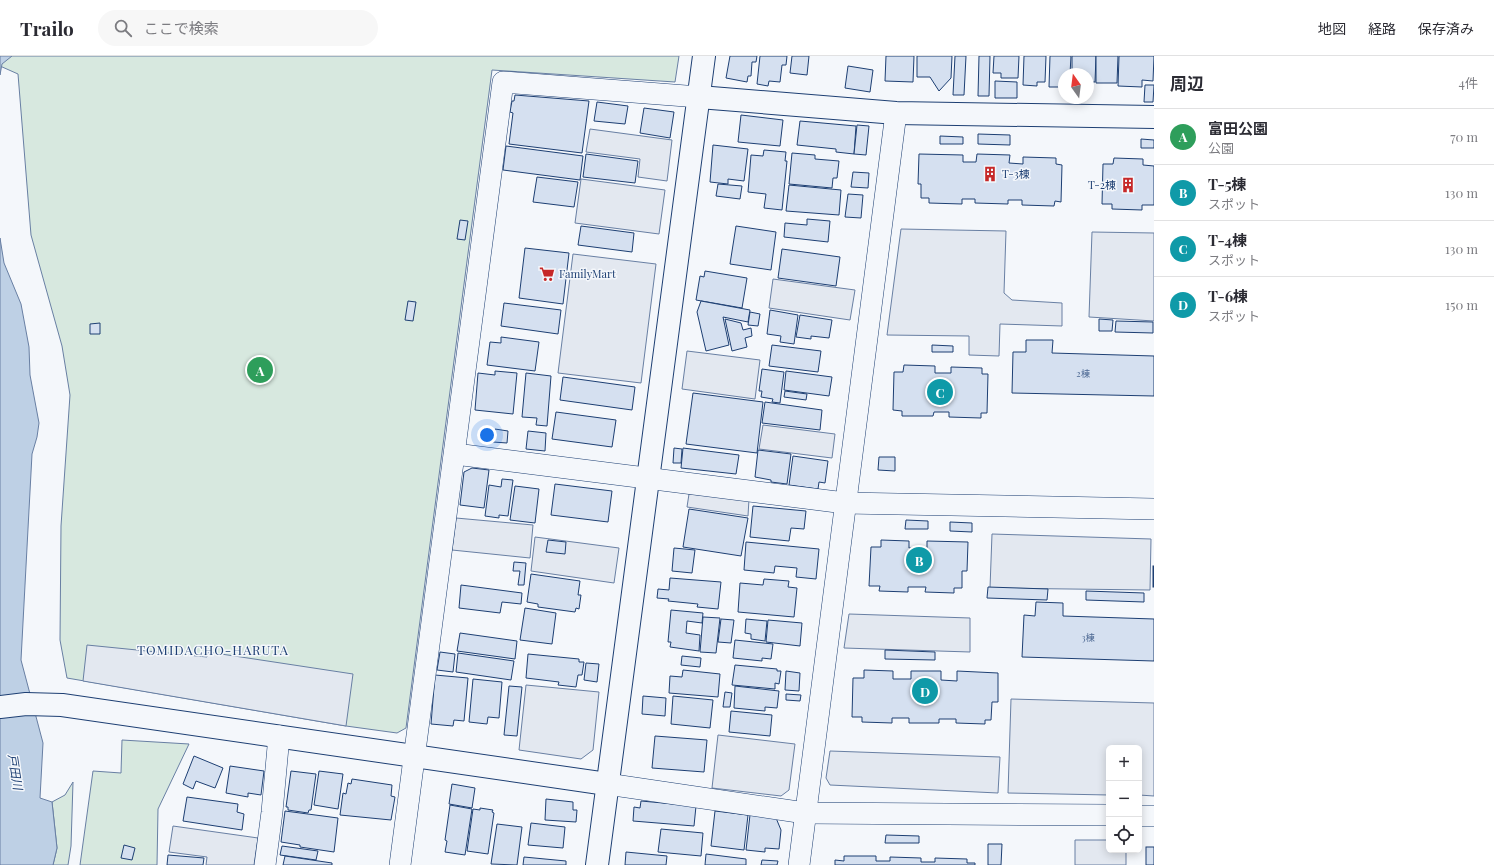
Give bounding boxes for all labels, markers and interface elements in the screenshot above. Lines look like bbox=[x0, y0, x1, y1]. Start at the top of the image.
search box bbox=[98, 10, 378, 46]
text: Trailo bbox=[20, 15, 74, 41]
icon: search bbox=[112, 17, 134, 39]
text: ここで検索 bbox=[144, 18, 219, 38]
text: 地図 bbox=[1318, 19, 1346, 38]
text: 経路 bbox=[1368, 19, 1396, 38]
text: 保存済み bbox=[1418, 19, 1474, 38]
north arrow bbox=[1058, 68, 1094, 104]
text: 周辺 bbox=[1170, 72, 1204, 94]
text: 4件 bbox=[1459, 74, 1478, 91]
text: 富田公園 bbox=[1208, 118, 1268, 138]
text: A bbox=[1179, 128, 1187, 145]
text: 70 m bbox=[1450, 128, 1478, 145]
text: 公園 bbox=[1208, 139, 1234, 156]
building icon: T-3棟 bbox=[981, 165, 999, 183]
place label: T-3棟 bbox=[1002, 166, 1030, 181]
text: T-5棟 bbox=[1208, 174, 1247, 194]
building icon: T-2棟 bbox=[1119, 176, 1137, 194]
place label: T-2棟 bbox=[1088, 177, 1116, 192]
text: B bbox=[1179, 184, 1187, 201]
text: 130 m bbox=[1445, 184, 1478, 201]
text: スポット bbox=[1208, 195, 1260, 212]
text: T-4棟 bbox=[1208, 230, 1247, 250]
text: C bbox=[1178, 240, 1188, 257]
text: 130 m bbox=[1445, 240, 1478, 257]
text: スポット bbox=[1208, 251, 1260, 268]
supermarket icon: FamilyMart bbox=[538, 265, 556, 283]
place label: FamilyMart bbox=[559, 266, 616, 281]
text: T-6棟 bbox=[1208, 286, 1248, 306]
text: D bbox=[1178, 296, 1188, 313]
text: 150 m bbox=[1445, 296, 1478, 313]
text: スポット bbox=[1208, 307, 1260, 324]
pin: A bbox=[247, 355, 273, 385]
house number: 2棟 bbox=[1076, 367, 1091, 379]
pin: C bbox=[927, 377, 953, 407]
your location bbox=[477, 425, 497, 445]
pin: B bbox=[906, 545, 932, 575]
house number: 3棟 bbox=[1081, 631, 1096, 643]
district label: TOMIDACHO-HARUTA bbox=[137, 641, 289, 658]
pin: D bbox=[912, 676, 938, 706]
map controls bbox=[1106, 745, 1142, 853]
button: + bbox=[1106, 745, 1142, 781]
water label: 戸田川 bbox=[5, 753, 27, 793]
button: − bbox=[1106, 781, 1142, 817]
button: locate bbox=[1106, 817, 1142, 853]

